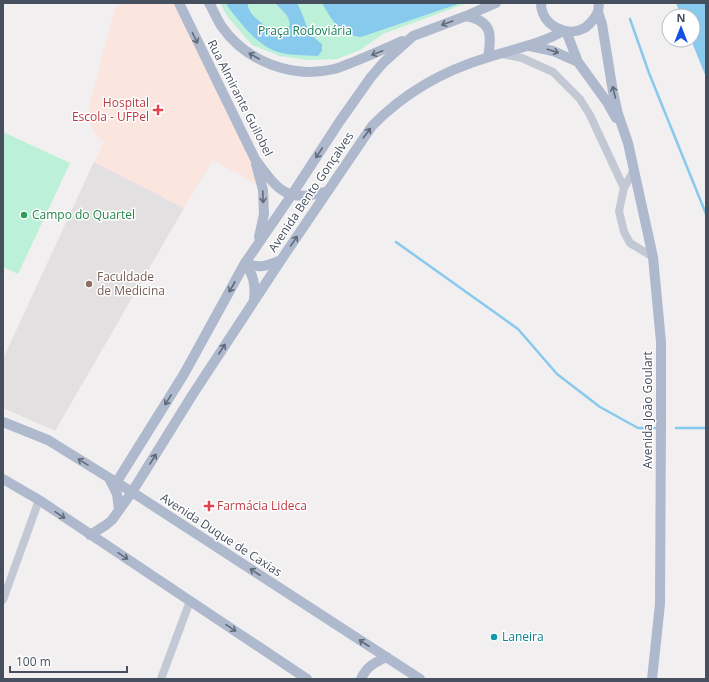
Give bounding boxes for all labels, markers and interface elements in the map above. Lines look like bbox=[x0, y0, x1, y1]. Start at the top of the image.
north arrow bbox=[661, 8, 701, 48]
text: N bbox=[677, 10, 685, 25]
one-way arrow bbox=[441, 20, 453, 28]
park label: Praça Rodoviária bbox=[258, 22, 352, 39]
one-way arrow bbox=[192, 32, 200, 44]
street label: Rua Almirante Guilobel bbox=[204, 37, 277, 159]
one-way arrow bbox=[546, 48, 559, 55]
one-way arrow bbox=[372, 49, 384, 57]
one-way arrow bbox=[248, 51, 260, 59]
one-way arrow bbox=[609, 86, 617, 99]
place label: Hospital Escola - UFPel bbox=[72, 94, 149, 125]
marker: Hospital Escola - UFPel bbox=[152, 104, 164, 116]
street label: Avenida Bento Gonçalves bbox=[264, 128, 357, 255]
one-way arrow bbox=[363, 128, 371, 139]
one-way arrow bbox=[314, 147, 322, 159]
one-way arrow bbox=[259, 190, 267, 203]
place label: Campo do Quartel bbox=[32, 206, 135, 223]
marker: Campo do Quartel bbox=[19, 210, 29, 220]
one-way arrow bbox=[290, 235, 298, 246]
place label: Faculdade de Medicina bbox=[97, 268, 165, 299]
marker: Faculdade de Medicina bbox=[84, 279, 94, 289]
one-way arrow bbox=[227, 281, 235, 293]
one-way arrow bbox=[218, 344, 226, 355]
street label: Avenida João Goulart bbox=[639, 351, 656, 469]
one-way arrow bbox=[164, 394, 172, 405]
one-way arrow bbox=[149, 453, 157, 465]
one-way arrow bbox=[77, 458, 89, 466]
street label: Avenida Duque de Caxias bbox=[157, 489, 286, 580]
place label: Farmácia Lideca bbox=[217, 497, 307, 514]
marker: Farmácia Lideca bbox=[204, 501, 214, 511]
one-way arrow bbox=[54, 511, 65, 519]
one-way arrow bbox=[117, 552, 128, 561]
one-way arrow bbox=[250, 568, 261, 576]
one-way arrow bbox=[225, 624, 236, 632]
place label: Laneira bbox=[502, 628, 544, 645]
marker: Laneira bbox=[489, 632, 499, 642]
one-way arrow bbox=[359, 639, 370, 647]
scale bar bbox=[10, 648, 127, 674]
text: 100 m bbox=[16, 653, 51, 670]

